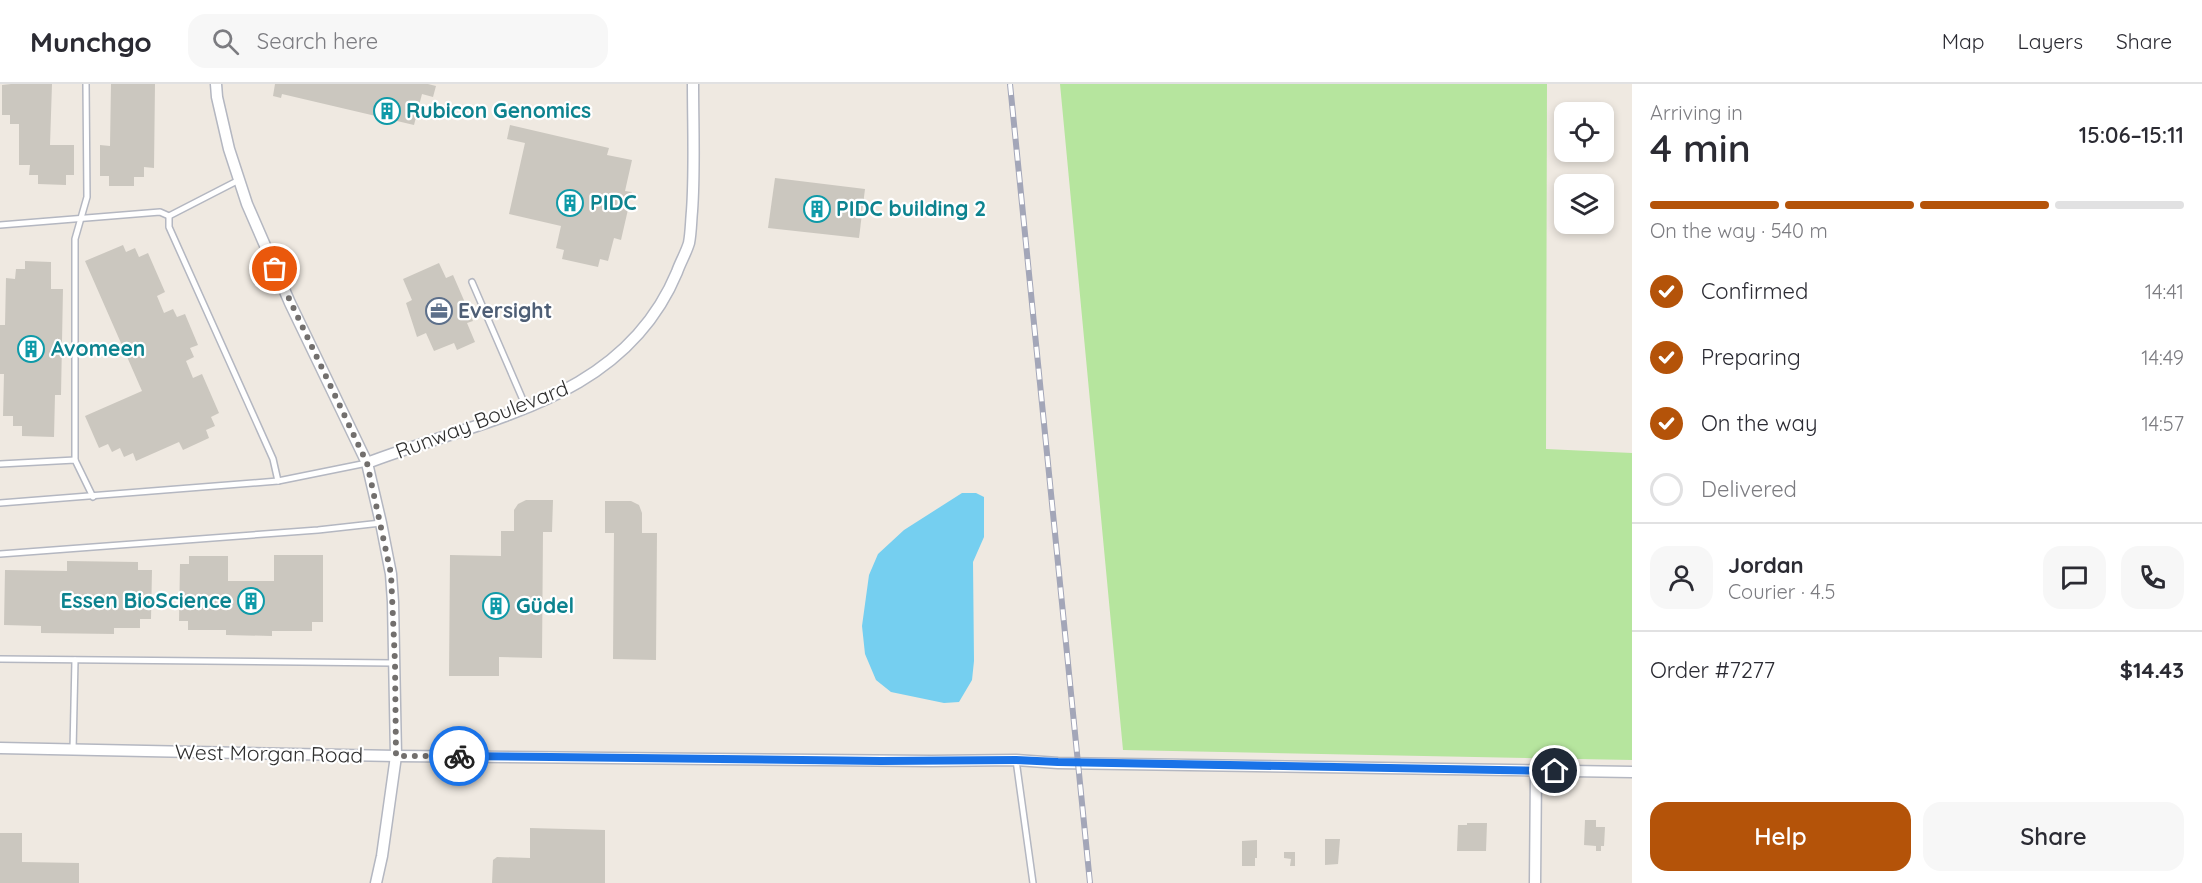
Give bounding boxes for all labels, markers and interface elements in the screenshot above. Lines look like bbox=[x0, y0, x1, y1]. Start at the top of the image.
search box bbox=[188, 14, 608, 68]
text: Munchgo bbox=[30, 24, 152, 59]
icon: search bbox=[209, 25, 242, 58]
text: Search here bbox=[257, 27, 378, 55]
text: Map bbox=[1942, 28, 1985, 54]
text: Layers bbox=[2018, 28, 2083, 54]
text: Share bbox=[2116, 28, 2172, 54]
building icon: Rubicon Genomics bbox=[372, 96, 402, 126]
place label: Rubicon Genomics bbox=[406, 97, 591, 123]
text: Arriving in bbox=[1650, 100, 1743, 125]
map controls bbox=[1554, 102, 1614, 234]
button: locate bbox=[1554, 102, 1614, 162]
text: 15:06–15:11 bbox=[2079, 121, 2184, 149]
text: 4 min bbox=[1650, 123, 1751, 172]
button: layers bbox=[1554, 174, 1614, 234]
building icon: PIDC bbox=[555, 188, 585, 218]
place label: PIDC bbox=[590, 189, 637, 215]
building icon: PIDC building 2 bbox=[802, 194, 832, 224]
place label: PIDC building 2 bbox=[836, 195, 986, 221]
text: On the way · 540 m bbox=[1650, 218, 1828, 243]
pin bbox=[249, 243, 300, 294]
icon: bag bbox=[258, 252, 291, 285]
icon: check bbox=[1650, 275, 1683, 308]
text: Confirmed bbox=[1701, 277, 1808, 305]
text: 14:41 bbox=[2145, 279, 2184, 304]
office icon: Eversight bbox=[424, 296, 454, 326]
place label: Eversight bbox=[458, 297, 552, 323]
building icon: Avomeen bbox=[16, 334, 46, 364]
place label: Avomeen bbox=[51, 335, 145, 361]
icon: check bbox=[1650, 341, 1683, 374]
text: Preparing bbox=[1701, 343, 1801, 371]
text: 14:49 bbox=[2141, 345, 2184, 370]
street label: Runway Boulevard bbox=[392, 374, 572, 464]
icon: check bbox=[1650, 407, 1683, 440]
text: On the way bbox=[1701, 409, 1817, 437]
text: 14:57 bbox=[2141, 411, 2184, 436]
text: Delivered bbox=[1701, 475, 1797, 503]
button: person bbox=[1650, 546, 1713, 609]
button: chat bbox=[2043, 546, 2106, 609]
button: phone bbox=[2121, 546, 2184, 609]
text: Jordan bbox=[1728, 551, 1804, 579]
text: Courier · 4.5 bbox=[1728, 579, 1835, 604]
building icon: Essen BioScience bbox=[236, 586, 266, 616]
place label: Essen BioScience bbox=[61, 587, 232, 613]
building icon: Güdel bbox=[481, 591, 511, 621]
place label: Güdel bbox=[516, 592, 574, 618]
text: Order #7277 bbox=[1650, 656, 1775, 684]
text: $14.43 bbox=[2120, 656, 2184, 684]
courier bbox=[429, 726, 489, 786]
street label: West Morgan Road bbox=[175, 738, 363, 768]
icon: bike bbox=[443, 740, 476, 773]
pin bbox=[1529, 745, 1580, 796]
icon: home bbox=[1538, 754, 1571, 787]
button: Help bbox=[1650, 802, 1911, 871]
button: Share bbox=[1923, 802, 2184, 871]

